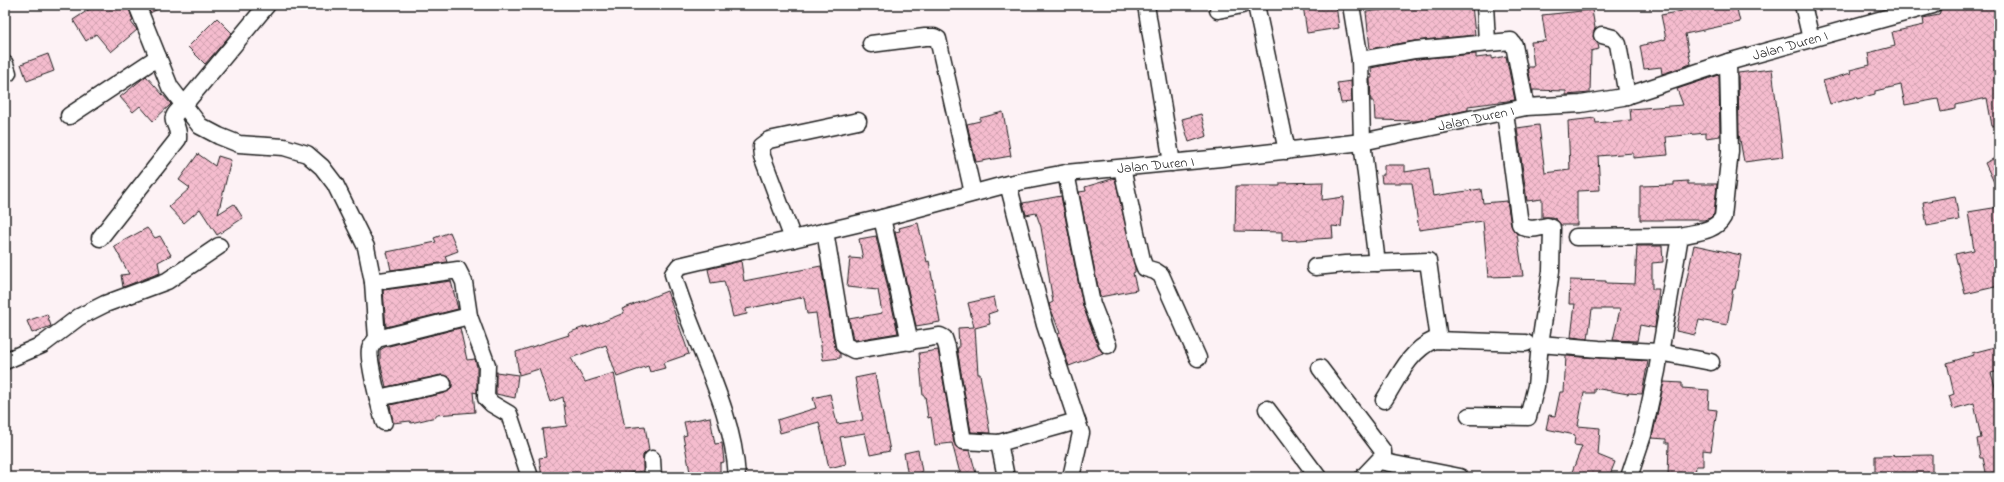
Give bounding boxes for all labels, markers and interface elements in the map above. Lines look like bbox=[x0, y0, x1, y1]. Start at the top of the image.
street label: Jalan Duren I bbox=[1750, 26, 1830, 67]
street label: Jalan Duren I bbox=[1436, 101, 1516, 138]
street label: Jalan Duren I bbox=[1116, 152, 1195, 180]

